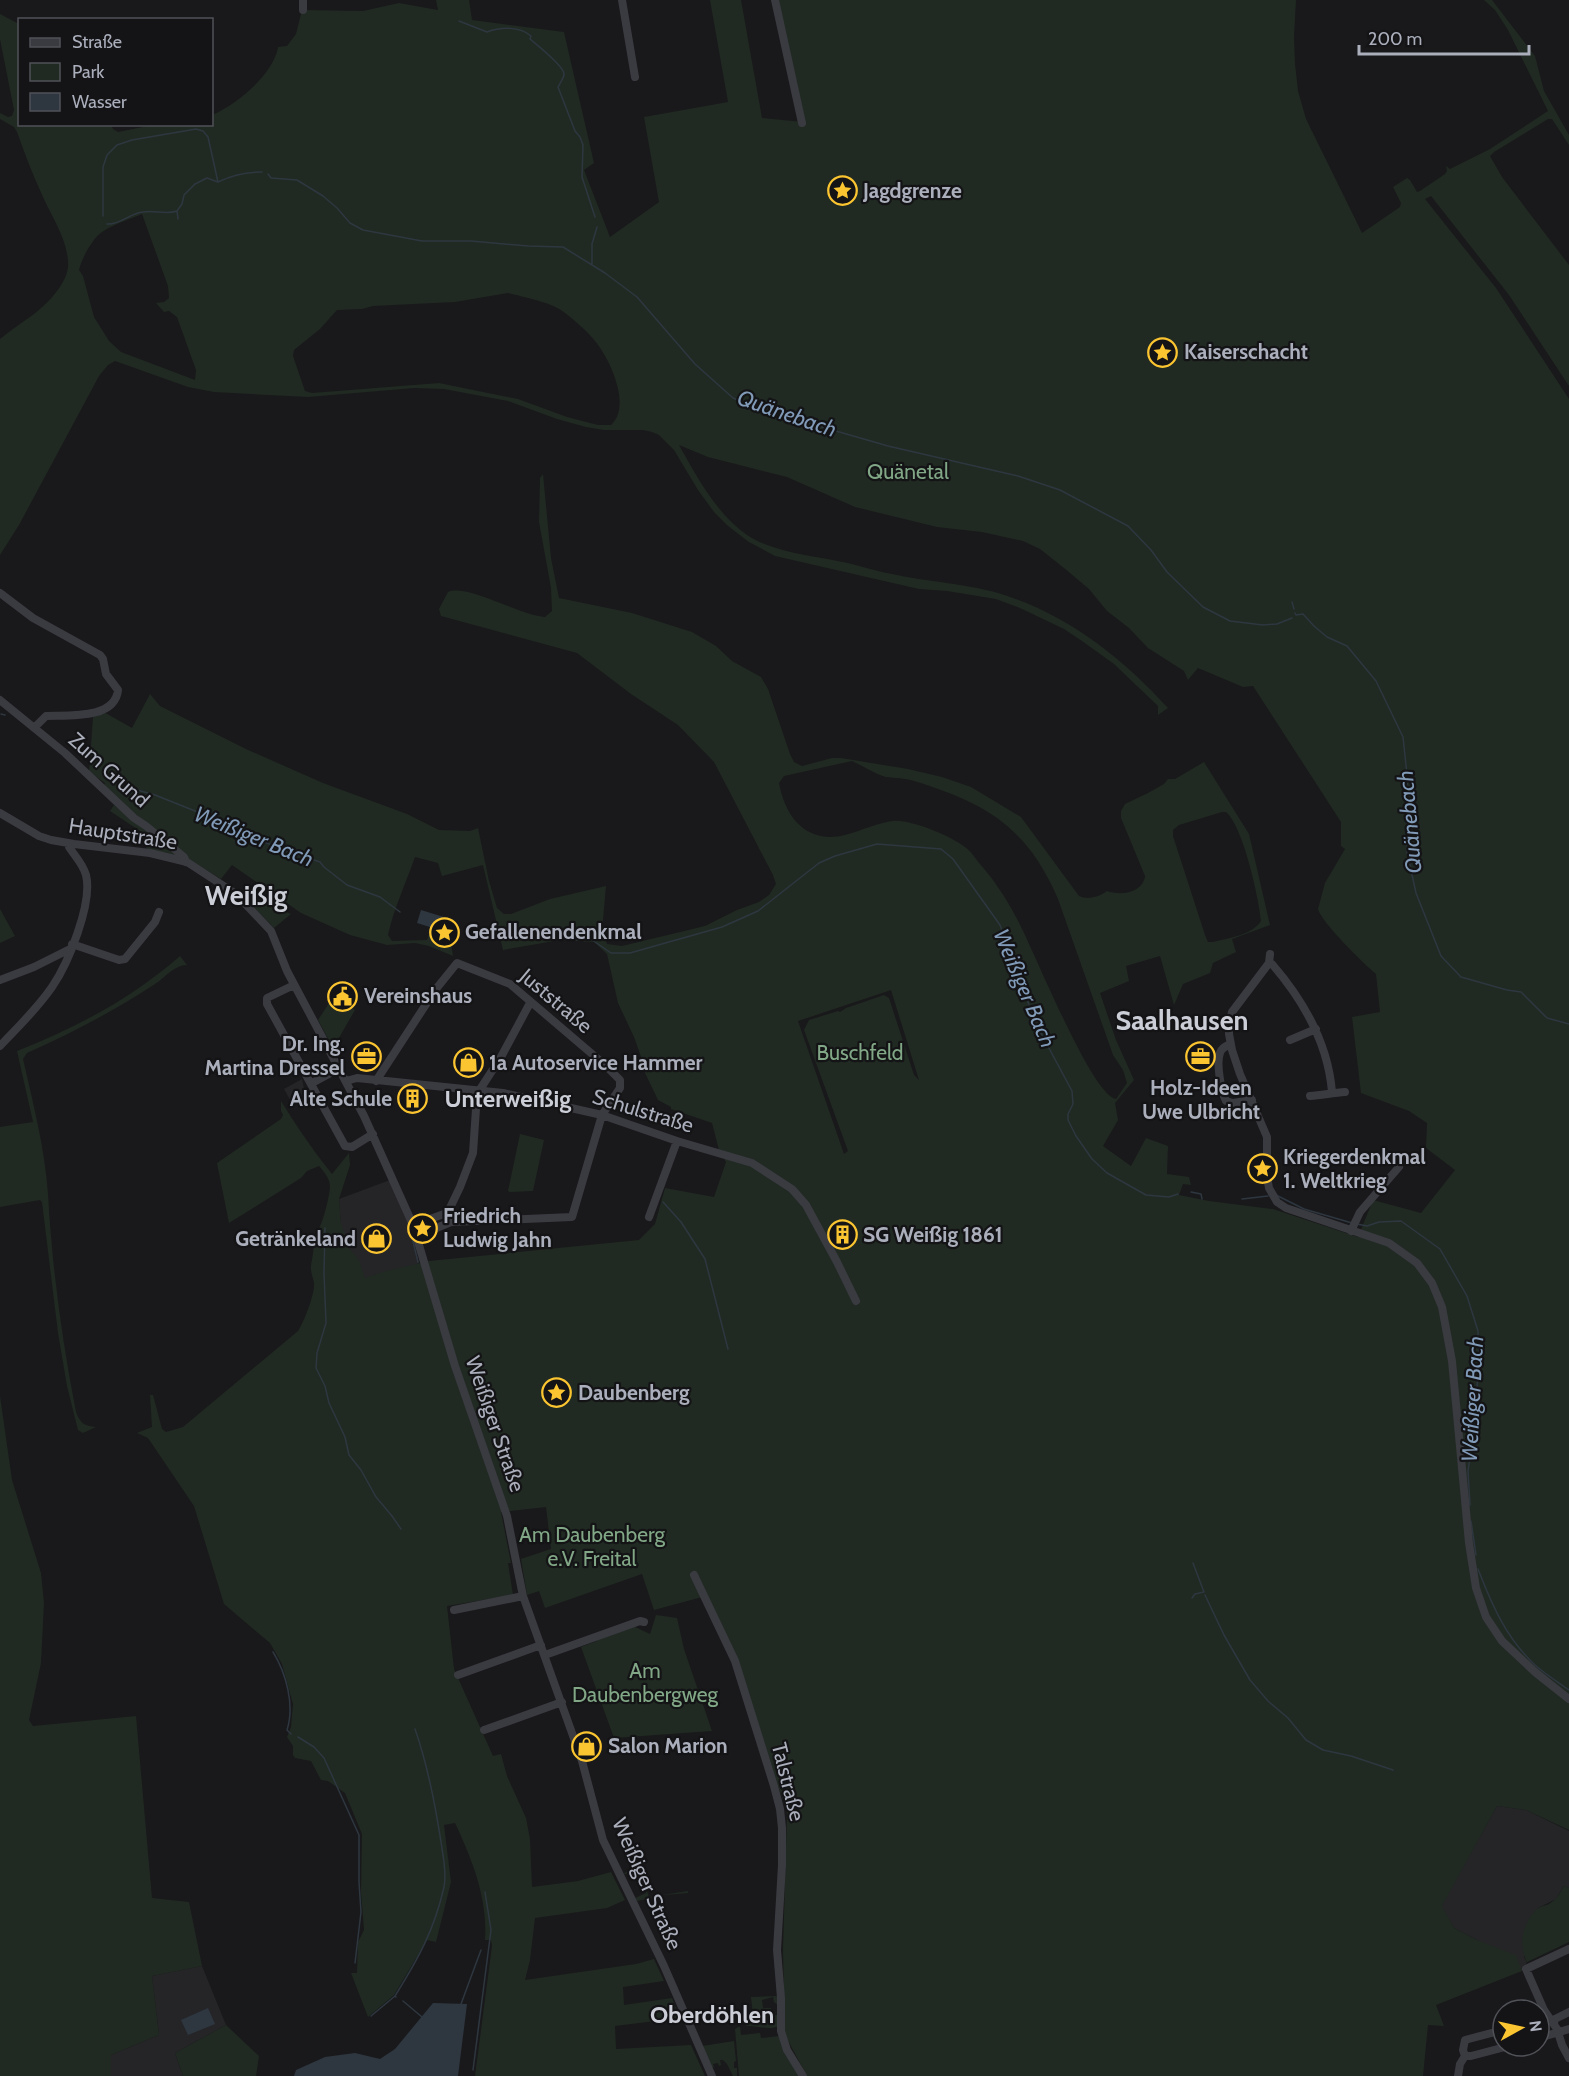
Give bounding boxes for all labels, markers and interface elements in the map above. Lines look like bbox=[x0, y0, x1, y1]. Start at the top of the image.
legend bbox=[18, 18, 213, 126]
scale bar bbox=[1359, 18, 1528, 56]
text: 200 m bbox=[1368, 28, 1422, 50]
text: Straße bbox=[72, 31, 122, 53]
text: Park bbox=[72, 61, 105, 83]
text: Wasser bbox=[72, 91, 127, 113]
place icon: Jagdgrenze bbox=[826, 175, 858, 207]
place label: Jagdgrenze bbox=[862, 178, 962, 203]
place icon: Kaiserschacht bbox=[1147, 336, 1179, 368]
place label: Kaiserschacht bbox=[1184, 339, 1308, 364]
water label: Quänebach bbox=[734, 384, 840, 443]
park label: Quänetal bbox=[867, 459, 949, 484]
street label: Zum Grund bbox=[64, 727, 155, 812]
water label: Quänebach bbox=[1392, 769, 1427, 875]
water label: Weißiger Bach bbox=[190, 800, 317, 873]
street label: Hauptstraße bbox=[67, 813, 179, 854]
district label: Weißig bbox=[205, 879, 288, 912]
place icon: Gefallenendenkmal bbox=[428, 916, 460, 948]
place label: Gefallenendenkmal bbox=[465, 919, 642, 944]
water label: Weißiger Bach bbox=[987, 925, 1062, 1052]
street label: Juststraße bbox=[514, 962, 598, 1038]
public building icon: Vereinshaus bbox=[327, 980, 359, 1012]
place label: Vereinshaus bbox=[364, 983, 472, 1008]
district label: Saalhausen bbox=[1115, 1004, 1249, 1037]
place label: Dr. Ing. Martina Dressel bbox=[205, 1031, 345, 1080]
office icon: Dr. Ing. Martina Dressel bbox=[350, 1040, 382, 1072]
park label: Buschfeld bbox=[817, 1040, 903, 1065]
office icon: Holz-Ideen Uwe Ulbricht bbox=[1185, 1041, 1217, 1073]
shop icon: 1a Autoservice Hammer bbox=[452, 1047, 484, 1079]
place label: 1a Autoservice Hammer bbox=[489, 1050, 702, 1075]
place label: Holz-Ideen Uwe Ulbricht bbox=[1142, 1075, 1260, 1124]
building icon: Alte Schule bbox=[397, 1083, 429, 1115]
street label: Schulstraße bbox=[590, 1083, 697, 1138]
district label: Unterweißig bbox=[445, 1084, 571, 1113]
place label: Alte Schule bbox=[290, 1086, 392, 1111]
place label: Kriegerdenkmal 1. Weltkrieg bbox=[1283, 1144, 1426, 1193]
place icon: Kriegerdenkmal 1. Weltkrieg bbox=[1246, 1153, 1278, 1185]
place label: Friedrich Ludwig Jahn bbox=[443, 1203, 552, 1252]
place icon: Friedrich Ludwig Jahn bbox=[406, 1212, 438, 1244]
building icon: SG Weißig 1861 bbox=[826, 1219, 858, 1251]
place label: SG Weißig 1861 bbox=[863, 1222, 1003, 1247]
shop icon: Getränkeland bbox=[361, 1223, 393, 1255]
place label: Getränkeland bbox=[235, 1226, 356, 1251]
water label: Weißiger Bach bbox=[1456, 1335, 1489, 1463]
street label: Weißiger Straße bbox=[461, 1353, 530, 1495]
place icon: Daubenberg bbox=[541, 1377, 573, 1409]
place label: Daubenberg bbox=[578, 1380, 690, 1405]
park label: Am Daubenberg e.V. Freital bbox=[519, 1522, 665, 1571]
park label: Am Daubenbergweg bbox=[572, 1658, 719, 1707]
shop icon: Salon Marion bbox=[571, 1730, 603, 1762]
place label: Salon Marion bbox=[608, 1733, 728, 1758]
street label: Talstraße bbox=[767, 1740, 810, 1824]
street label: Weißiger Straße bbox=[607, 1814, 688, 1954]
north arrow bbox=[1491, 1998, 1551, 2058]
district label: Oberdöhlen bbox=[650, 2000, 774, 2029]
text: N bbox=[1525, 2019, 1546, 2033]

